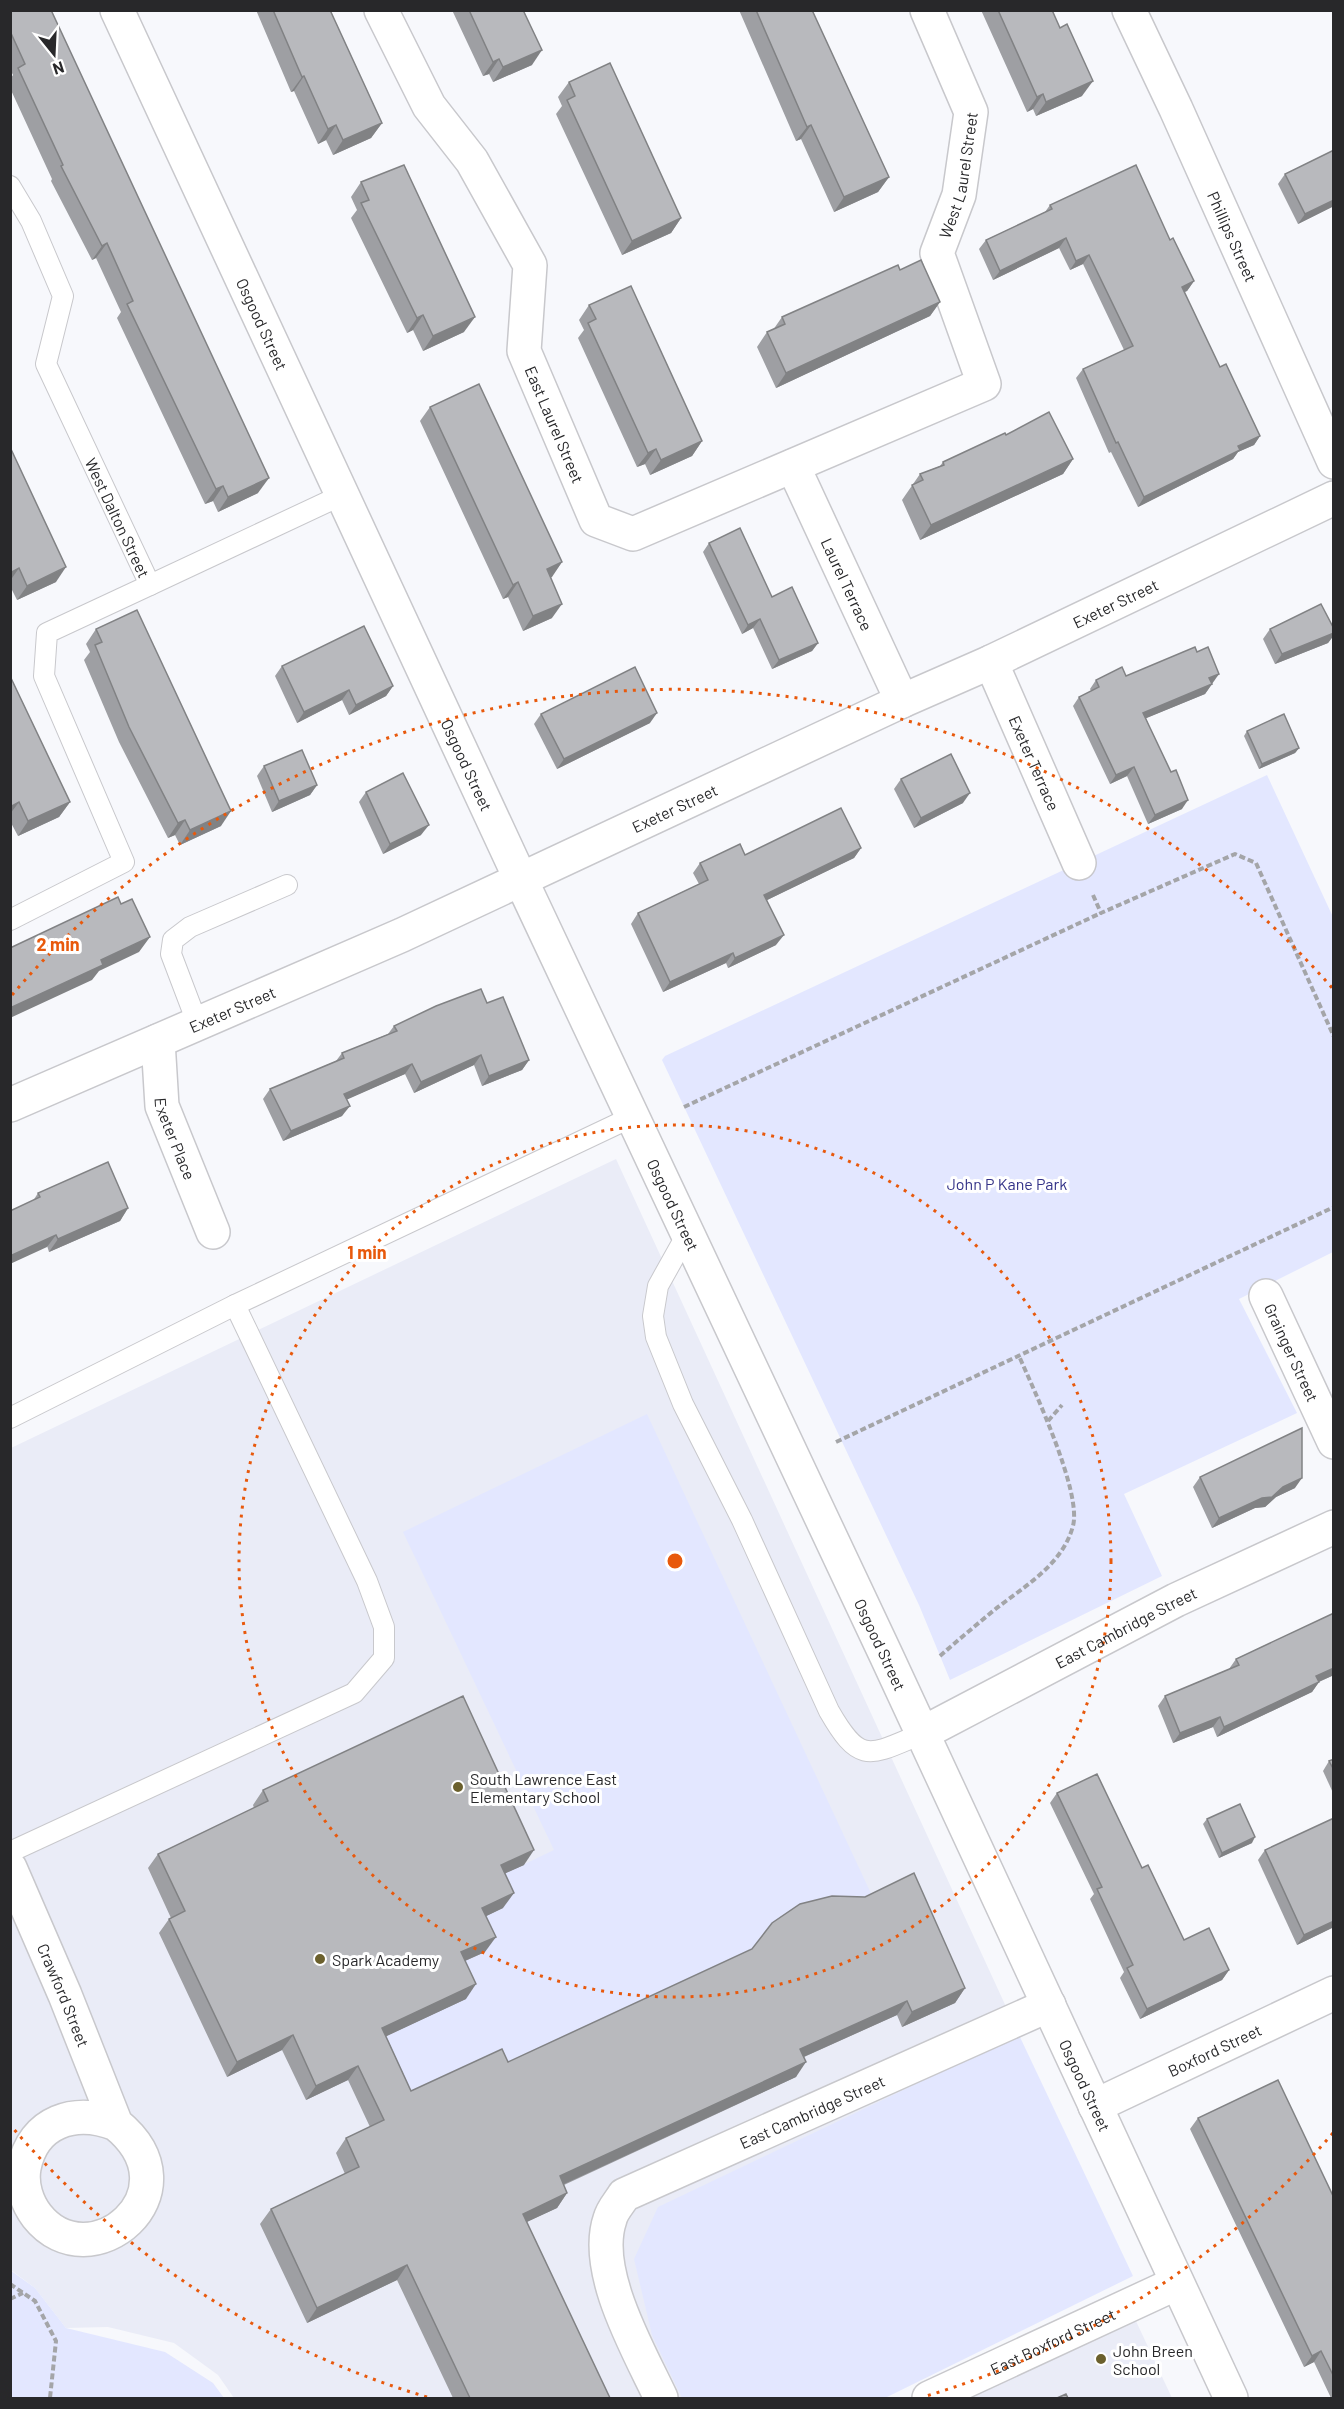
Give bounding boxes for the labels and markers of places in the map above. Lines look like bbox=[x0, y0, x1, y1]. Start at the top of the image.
centre of rings bbox=[665, 1551, 685, 1571]
place label: South Lawrence East Elementary School bbox=[470, 1769, 617, 1806]
marker: South Lawrence East Elementary School bbox=[451, 1780, 465, 1794]
place label: Spark Academy bbox=[332, 1950, 440, 1969]
marker: Spark Academy bbox=[313, 1952, 327, 1966]
place label: John Breen School bbox=[1113, 2341, 1193, 2378]
marker: John Breen School bbox=[1094, 2352, 1108, 2366]

